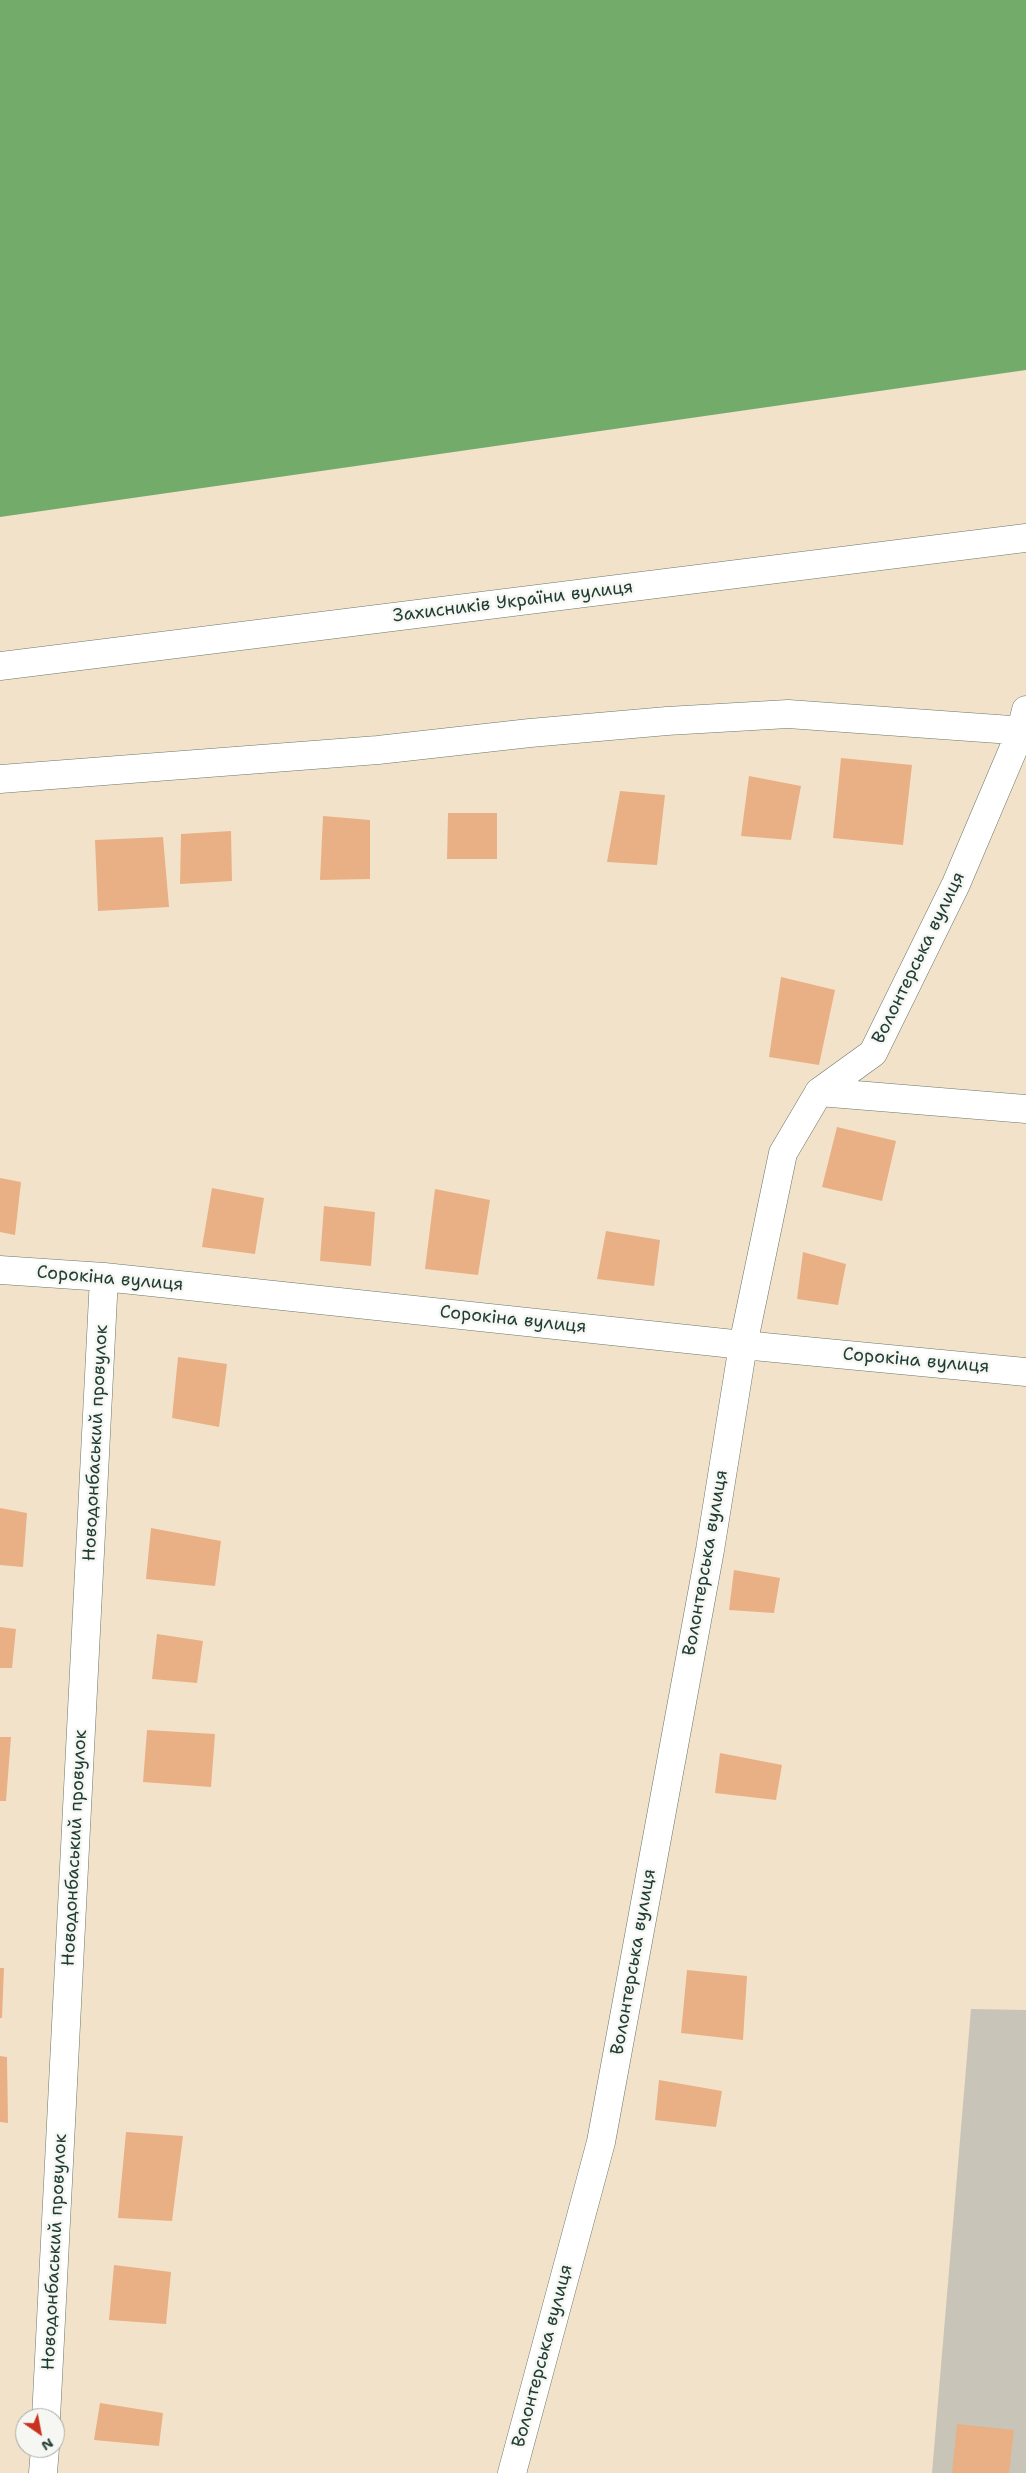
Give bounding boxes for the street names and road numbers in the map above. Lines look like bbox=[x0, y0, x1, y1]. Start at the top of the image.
street label: Захисників України вулиця bbox=[392, 577, 634, 627]
street label: Волонтерська вулиця bbox=[868, 869, 970, 1047]
street label: Сорокіна вулиця bbox=[36, 1262, 184, 1296]
street label: Сорокіна вулиця bbox=[439, 1302, 587, 1338]
street label: Новодонбаський провулок bbox=[79, 1324, 113, 1562]
street label: Сорокіна вулиця bbox=[842, 1344, 990, 1378]
street label: Волонтерська вулиця bbox=[679, 1468, 733, 1658]
street label: Новодонбаський провулок bbox=[58, 1729, 92, 1967]
street label: Волонтерська вулиця bbox=[607, 1867, 661, 2057]
street label: Новодонбаський провулок bbox=[38, 2133, 72, 2371]
street label: Волонтерська вулиця bbox=[508, 2262, 578, 2450]

